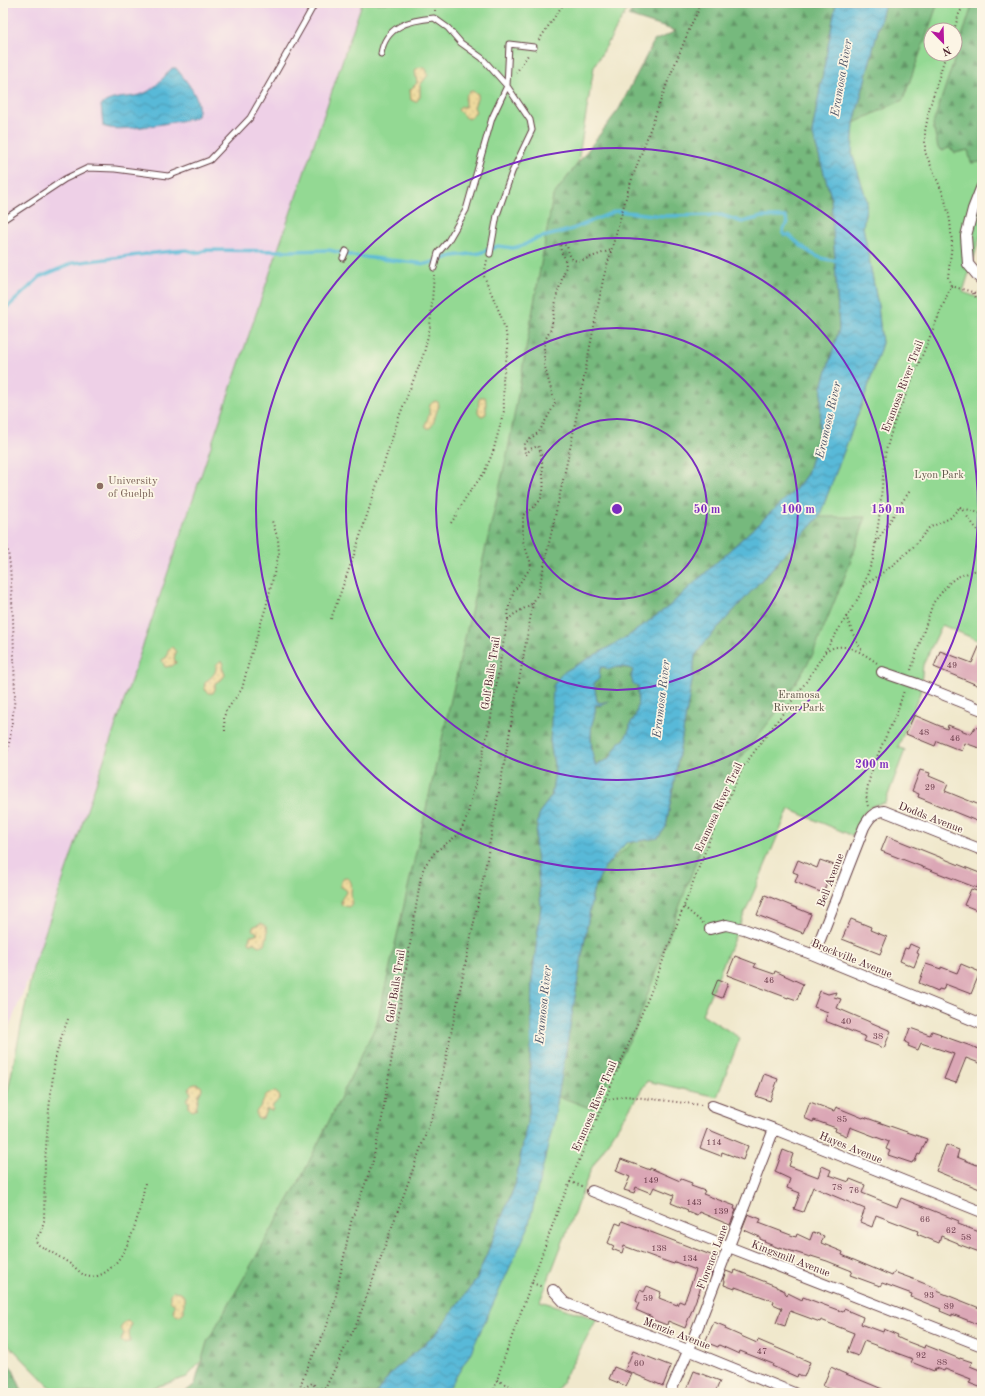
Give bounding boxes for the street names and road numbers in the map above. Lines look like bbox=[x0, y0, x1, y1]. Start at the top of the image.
street label: Eramosa River Trail bbox=[881, 339, 926, 434]
street label: Golf Balls Trail bbox=[480, 636, 503, 710]
street label: Eramosa River Trail bbox=[694, 761, 745, 854]
street label: Dodds Avenue bbox=[897, 801, 964, 836]
street label: Bell Avenue bbox=[816, 852, 847, 909]
street label: Brockville Avenue bbox=[810, 938, 893, 981]
street label: Golf Balls Trail bbox=[385, 949, 408, 1023]
street label: Eramosa River Trail bbox=[571, 1060, 620, 1154]
street label: Hayes Avenue bbox=[817, 1131, 884, 1166]
street label: Florence Lane bbox=[696, 1224, 731, 1291]
street label: Kingsmill Avenue bbox=[749, 1239, 831, 1280]
street label: Menzie Avenue bbox=[641, 1317, 712, 1352]

